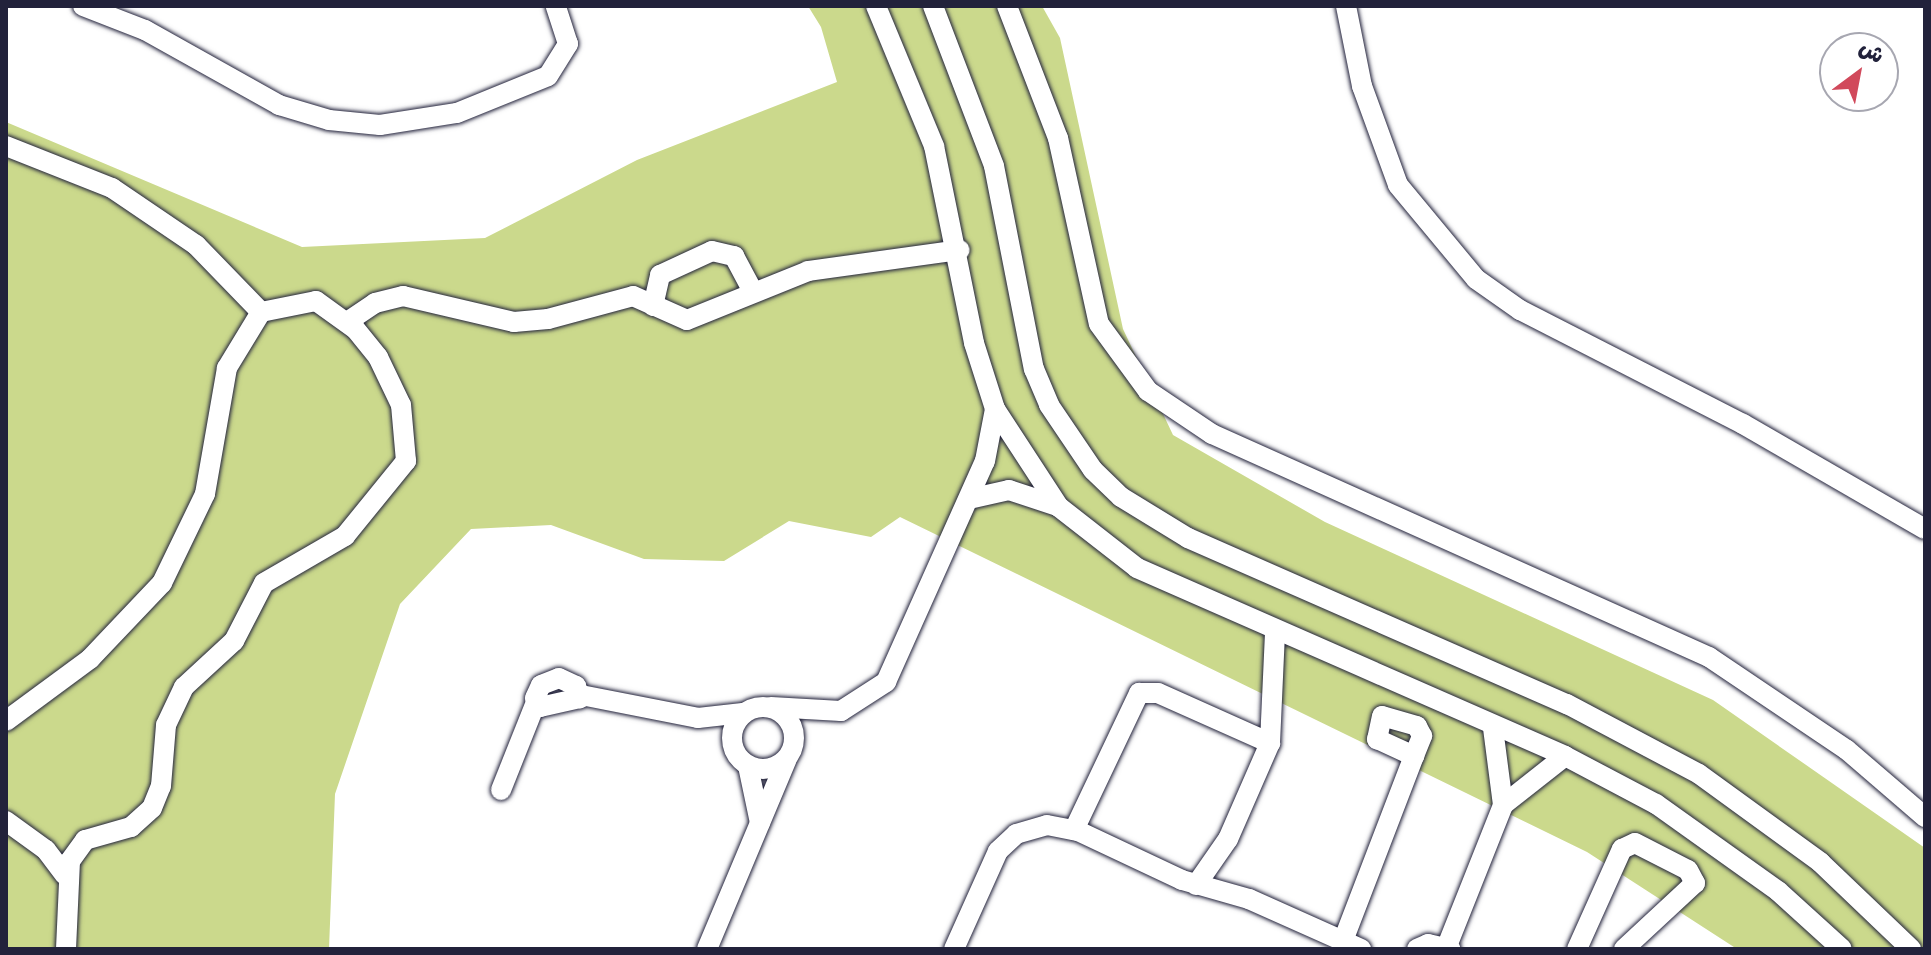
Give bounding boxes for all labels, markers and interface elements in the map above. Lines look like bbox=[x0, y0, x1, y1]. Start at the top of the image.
north arrow bbox=[1819, 32, 1899, 112]
text: ش bbox=[1851, 32, 1890, 74]

